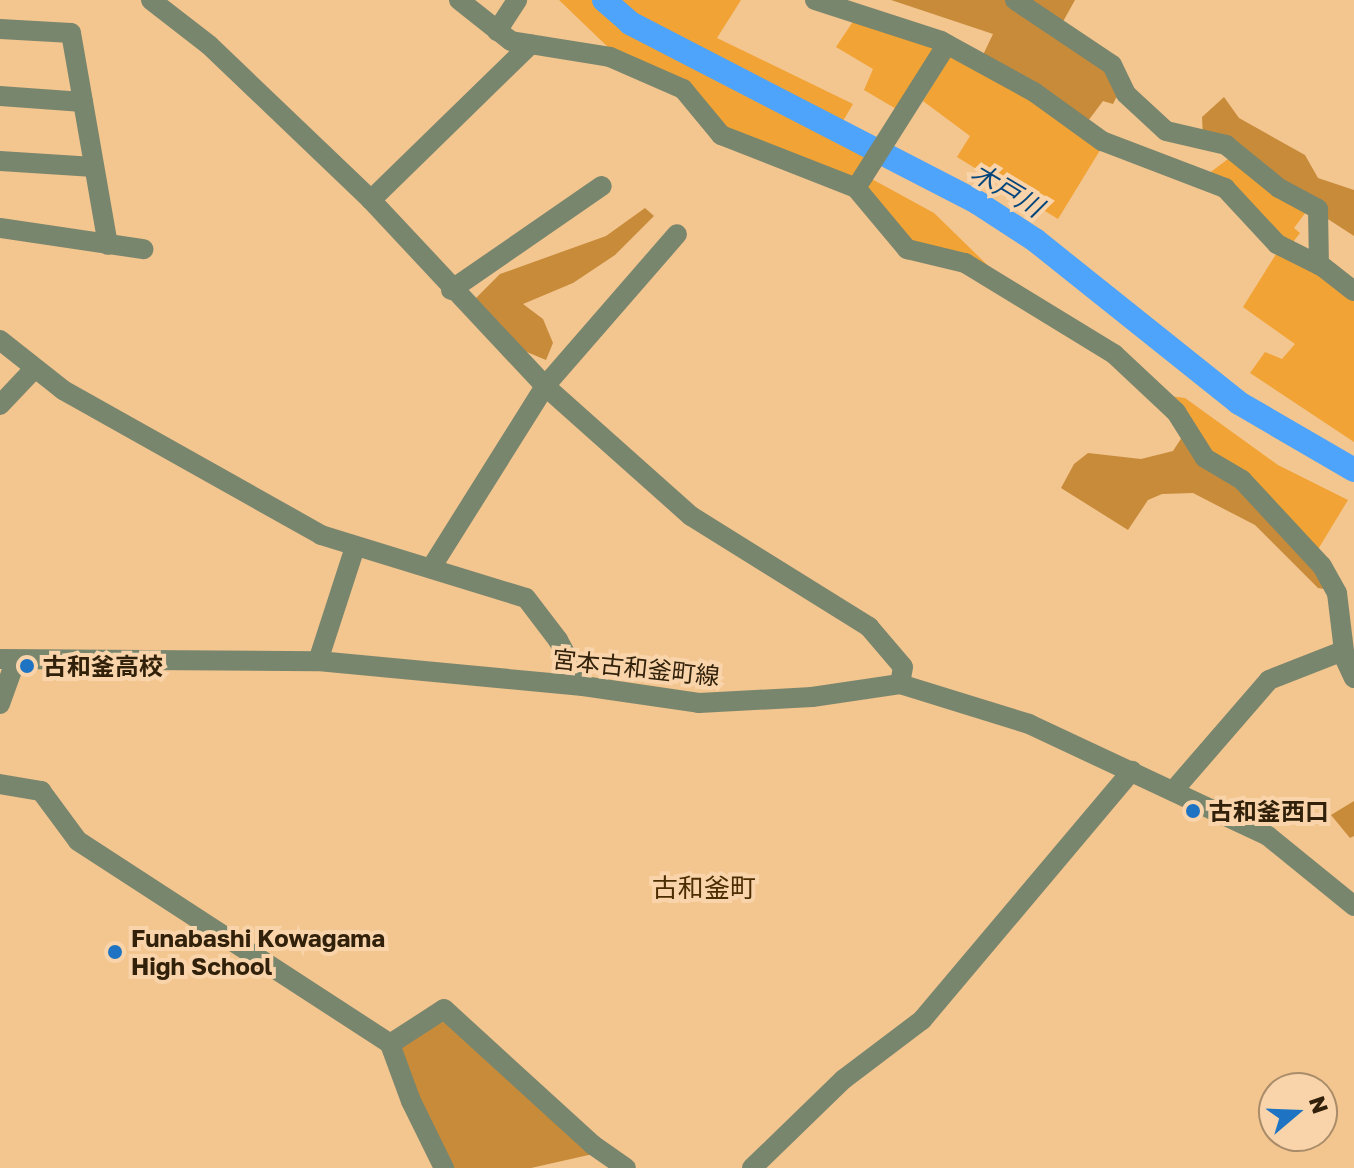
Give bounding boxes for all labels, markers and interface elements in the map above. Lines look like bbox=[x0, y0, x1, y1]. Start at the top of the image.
water label: 木戸川 bbox=[966, 157, 1048, 223]
street label: 宮本古和釜町線 bbox=[551, 644, 721, 690]
place label: 古和釜高校 bbox=[43, 652, 163, 680]
marker: 古和釜高校 bbox=[18, 657, 36, 675]
place label: 古和釜西口 bbox=[1209, 797, 1329, 825]
marker: 古和釜西口 bbox=[1184, 802, 1202, 820]
district label: 古和釜町 bbox=[652, 872, 756, 904]
place label: Funabashi Kowagama High School bbox=[131, 924, 385, 980]
marker: Funabashi Kowagama High School bbox=[106, 943, 124, 961]
north arrow bbox=[1258, 1072, 1338, 1152]
text: N bbox=[1304, 1092, 1335, 1117]

